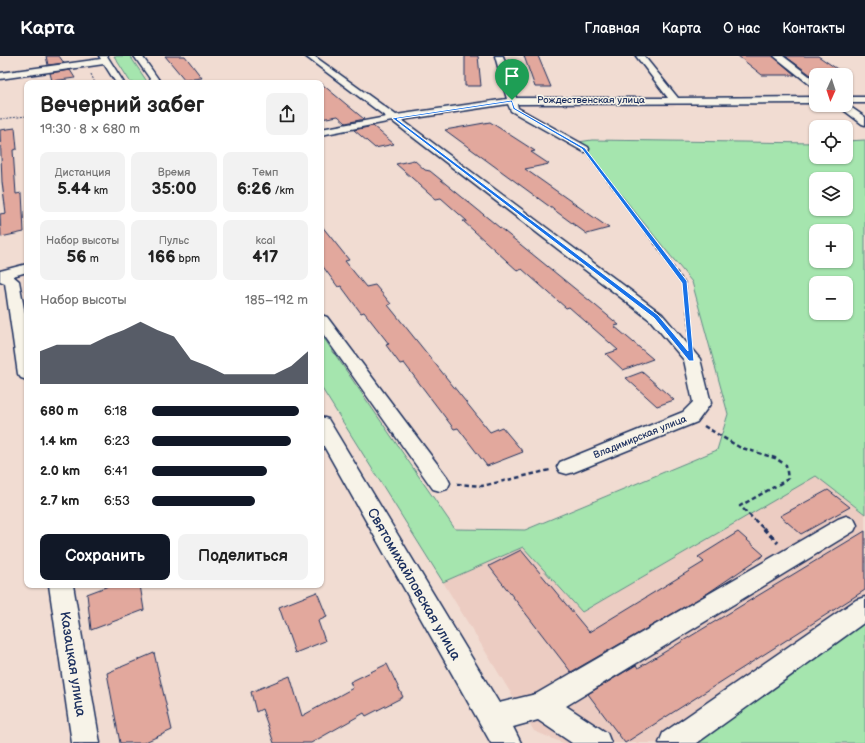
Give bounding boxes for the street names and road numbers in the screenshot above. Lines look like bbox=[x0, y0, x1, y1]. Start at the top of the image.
street label: Рождественская улица bbox=[537, 94, 645, 106]
street label: Владимирская улица bbox=[592, 413, 688, 461]
street label: Святомихайловская улица bbox=[363, 505, 465, 664]
street label: Казацкая улица bbox=[56, 610, 90, 719]

